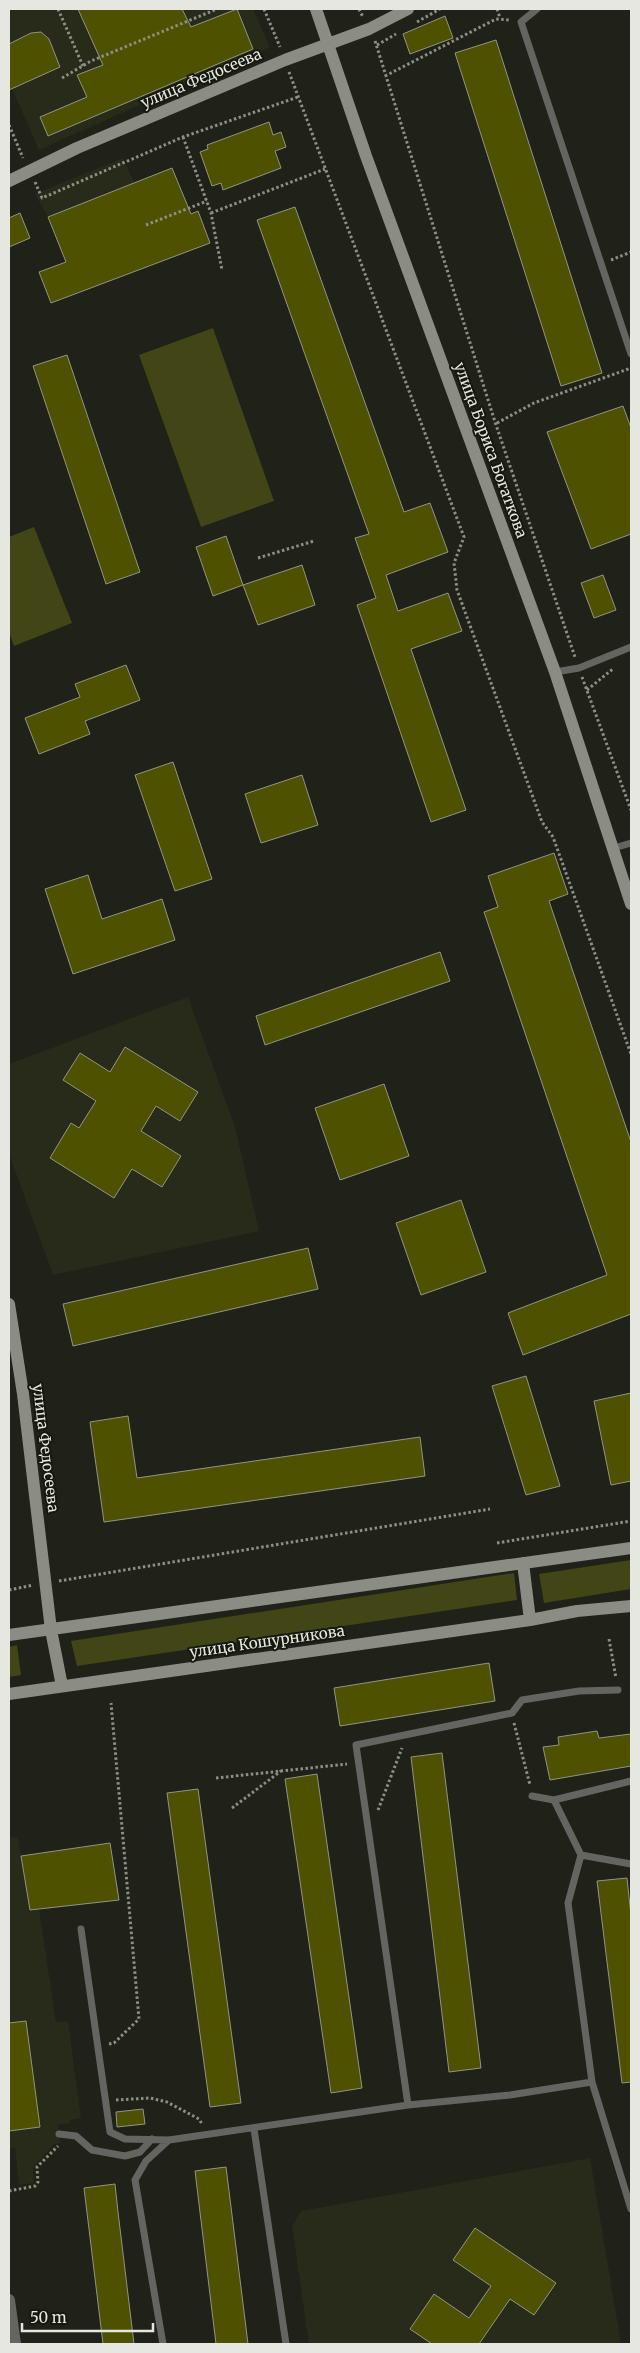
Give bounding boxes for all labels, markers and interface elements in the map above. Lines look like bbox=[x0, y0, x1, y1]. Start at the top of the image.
street label: улица Федосеева bbox=[138, 44, 264, 112]
street label: улица Бориса Богаткова bbox=[450, 359, 532, 541]
street label: улица Федосеева bbox=[29, 1383, 63, 1513]
street label: улица Кошурникова bbox=[188, 1621, 346, 1661]
scale bar bbox=[22, 2300, 154, 2332]
text: 50 m bbox=[30, 2308, 67, 2327]

